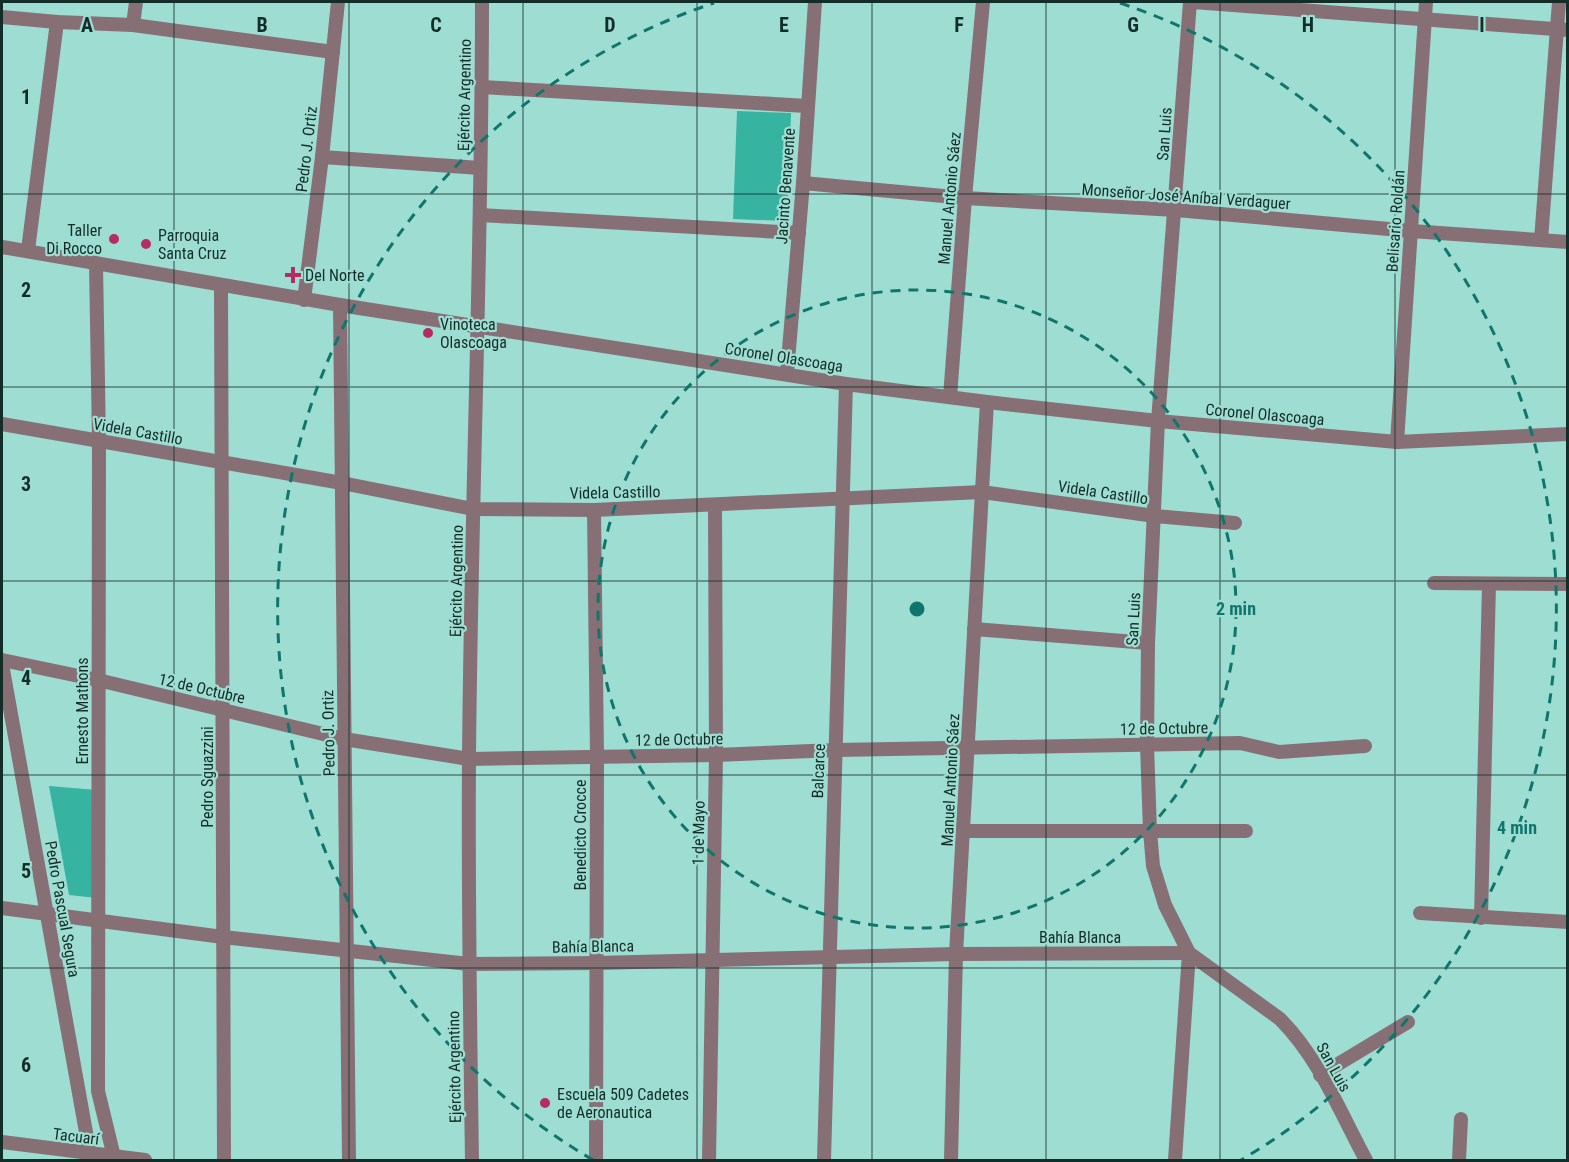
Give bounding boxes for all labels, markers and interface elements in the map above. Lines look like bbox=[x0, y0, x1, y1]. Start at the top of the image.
text: A bbox=[81, 13, 93, 37]
text: B bbox=[256, 13, 268, 37]
text: C bbox=[430, 13, 442, 37]
text: D bbox=[604, 13, 616, 37]
text: E bbox=[779, 13, 789, 37]
text: F bbox=[954, 13, 964, 37]
text: G bbox=[1127, 13, 1139, 37]
text: H bbox=[1302, 13, 1314, 37]
text: I bbox=[1479, 13, 1485, 37]
street label: Ejército Argentino bbox=[454, 39, 475, 151]
text: 1 bbox=[21, 85, 31, 109]
street label: Pedro J. Ortiz bbox=[292, 105, 321, 193]
street label: San Luis bbox=[1153, 107, 1176, 161]
street label: Jacinto Benavente bbox=[772, 127, 799, 245]
street label: Manuel Antonio Sáez bbox=[934, 131, 965, 265]
street label: Belisario Roldán bbox=[1382, 169, 1409, 273]
street label: Monseñor José Aníbal Verdaguer bbox=[1081, 180, 1291, 213]
place label: Taller Di Rocco bbox=[46, 221, 102, 258]
place label: Parroquia Santa Cruz bbox=[158, 226, 226, 263]
marker: Taller Di Rocco bbox=[107, 232, 121, 246]
marker: Parroquia Santa Cruz bbox=[139, 237, 153, 251]
place label: Del Norte bbox=[305, 266, 364, 285]
marker: Del Norte bbox=[286, 268, 300, 282]
text: 2 bbox=[21, 278, 31, 302]
place label: Vinoteca Olascoaga bbox=[440, 315, 507, 352]
marker: Vinoteca Olascoaga bbox=[421, 326, 435, 340]
street label: Coronel Olascoaga bbox=[723, 339, 844, 376]
street label: Coronel Olascoaga bbox=[1205, 400, 1325, 429]
street label: Videla Castillo bbox=[92, 414, 184, 449]
text: 3 bbox=[21, 472, 31, 496]
street label: Videla Castillo bbox=[1057, 477, 1149, 508]
street label: Videla Castillo bbox=[569, 482, 661, 503]
street label: Ejército Argentino bbox=[446, 525, 467, 637]
street label: San Luis bbox=[1123, 592, 1144, 646]
text: 2 min bbox=[1216, 598, 1256, 619]
centre of rings bbox=[907, 599, 927, 619]
street label: Ernesto Mathons bbox=[73, 658, 92, 764]
text: 4 bbox=[21, 666, 31, 690]
street label: 12 de Octubre bbox=[157, 669, 247, 708]
street label: Pedro J. Ortiz bbox=[318, 690, 339, 776]
street label: Manuel Antonio Sáez bbox=[938, 713, 963, 847]
street label: 12 de Octubre bbox=[1120, 718, 1208, 739]
street label: Pedro Sguazzini bbox=[198, 726, 217, 828]
street label: 12 de Octubre bbox=[635, 729, 723, 750]
street label: Balcarce bbox=[808, 743, 829, 799]
street label: Benedicto Crocce bbox=[571, 780, 590, 890]
street label: 1 de Mayo bbox=[688, 800, 709, 866]
text: 4 min bbox=[1497, 817, 1537, 838]
street label: Pedro Pascual Segura bbox=[41, 839, 84, 979]
text: 5 bbox=[21, 859, 31, 883]
street label: Bahía Blanca bbox=[1039, 928, 1121, 947]
street label: Bahía Blanca bbox=[552, 936, 634, 957]
street label: Ejército Argentino bbox=[444, 1011, 465, 1123]
street label: San Luis bbox=[1312, 1039, 1355, 1095]
text: 6 bbox=[21, 1053, 31, 1077]
place label: Escuela 509 Cadetes de Aeronautica bbox=[557, 1085, 689, 1122]
marker: Escuela 509 Cadetes de Aeronautica bbox=[538, 1096, 552, 1110]
street label: Tacuarí bbox=[52, 1124, 101, 1149]

